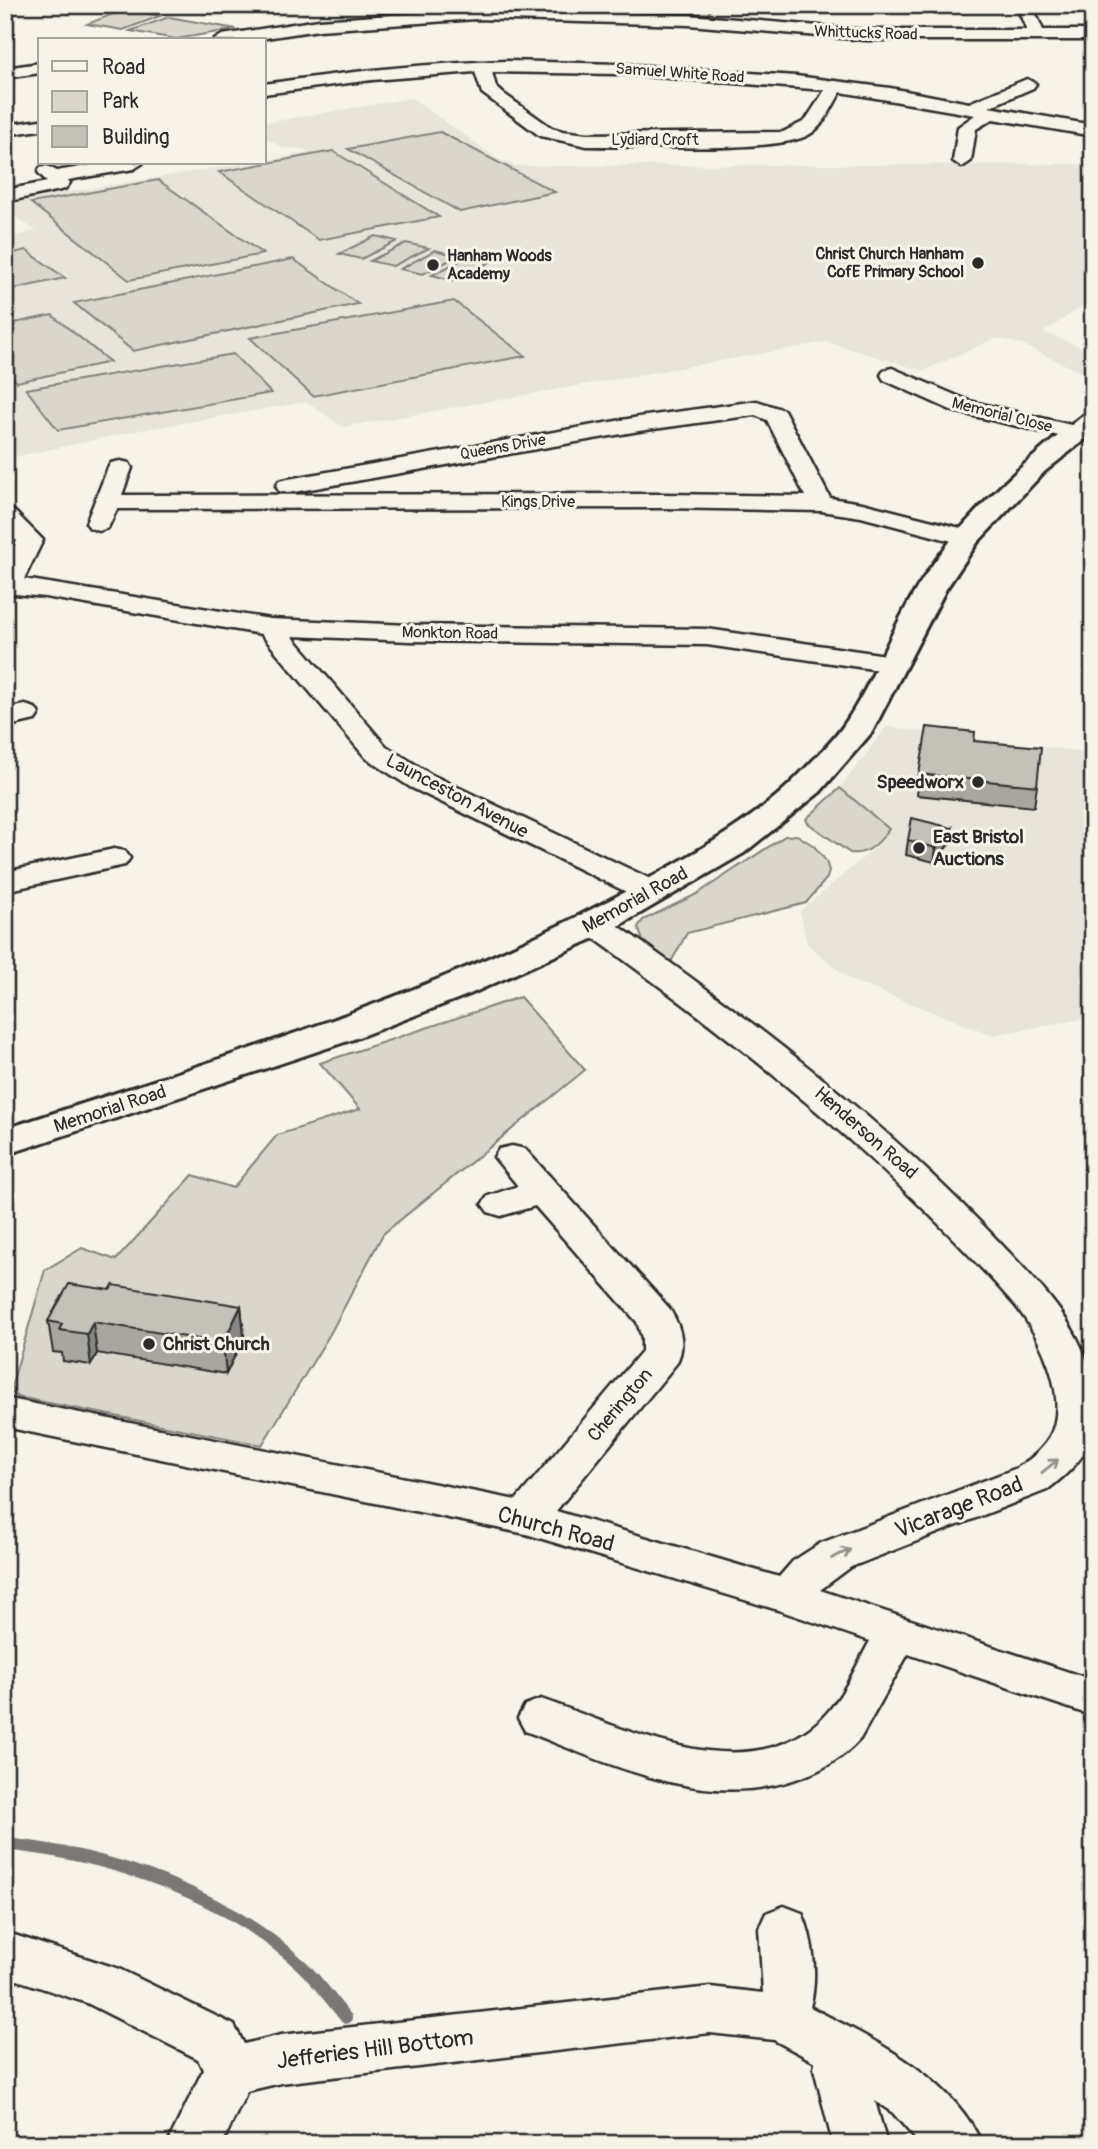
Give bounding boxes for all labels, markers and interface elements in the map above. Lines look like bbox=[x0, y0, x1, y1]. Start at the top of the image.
street label: Whittucks Road bbox=[814, 21, 918, 45]
legend bbox=[38, 38, 266, 164]
text: Road bbox=[102, 54, 146, 81]
street label: Samuel White Road bbox=[615, 59, 745, 87]
text: Park bbox=[102, 88, 139, 115]
text: Building bbox=[102, 124, 169, 151]
street label: Lydiard Croft bbox=[611, 130, 699, 150]
place label: Christ Church Hanham CofE Primary School bbox=[815, 244, 964, 282]
place label: Hanham Woods Academy bbox=[447, 246, 552, 284]
marker: Christ Church Hanham CofE Primary School bbox=[970, 255, 986, 271]
marker: Hanham Woods Academy bbox=[425, 257, 441, 273]
street label: Memorial Close bbox=[950, 393, 1054, 437]
street label: Queens Drive bbox=[459, 430, 548, 464]
street label: Kings Drive bbox=[501, 492, 575, 512]
street label: Monkton Road bbox=[402, 622, 498, 644]
street label: Launceston Avenue bbox=[382, 748, 533, 844]
place label: Speedworx bbox=[877, 770, 964, 794]
marker: Speedworx bbox=[970, 774, 986, 790]
place label: East Bristol Auctions bbox=[933, 825, 1024, 871]
marker: East Bristol Auctions bbox=[911, 840, 927, 856]
street label: Memorial Road bbox=[578, 861, 692, 939]
street label: Memorial Road bbox=[51, 1080, 169, 1138]
street label: Henderson Road bbox=[809, 1081, 923, 1185]
place label: Christ Church bbox=[163, 1332, 270, 1356]
marker: Christ Church bbox=[141, 1336, 157, 1352]
street label: Cherington bbox=[582, 1363, 658, 1447]
one-way arrow bbox=[1040, 1458, 1058, 1474]
street label: Vicarage Road bbox=[891, 1469, 1027, 1545]
street label: Church Road bbox=[494, 1499, 618, 1559]
one-way arrow bbox=[830, 1547, 851, 1560]
street label: Jefferies Hill Bottom bbox=[275, 2023, 475, 2075]

